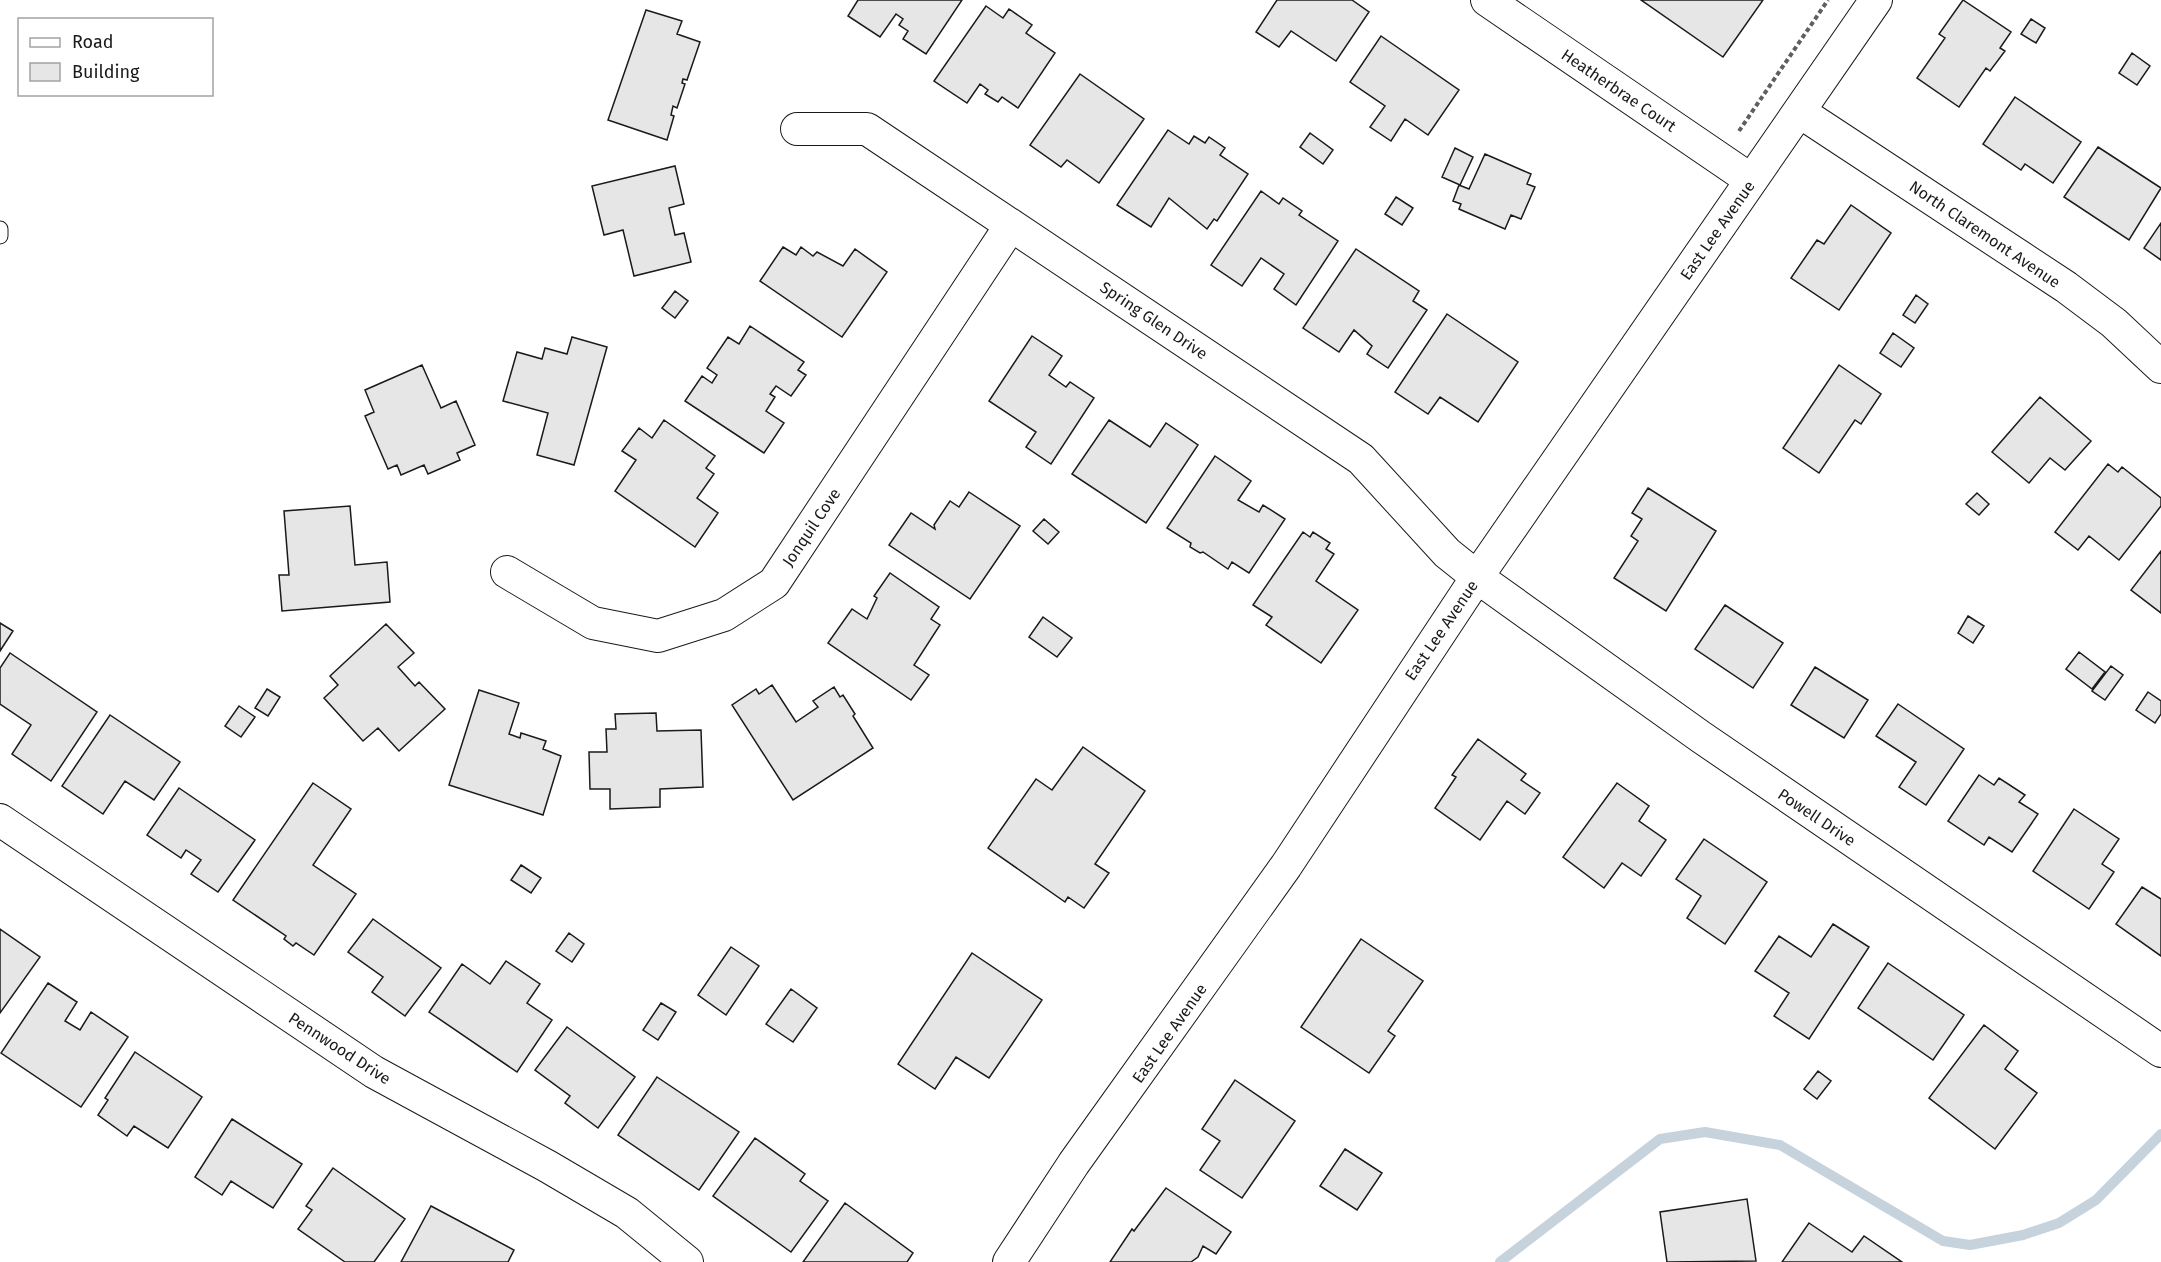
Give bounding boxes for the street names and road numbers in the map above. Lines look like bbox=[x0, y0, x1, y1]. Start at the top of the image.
street label: Heatherbrae Court bbox=[1558, 45, 1680, 136]
street label: East Lee Avenue bbox=[1676, 177, 1759, 284]
street label: North Claremont Avenue bbox=[1906, 177, 2064, 292]
street label: Spring Glen Drive bbox=[1096, 277, 1211, 363]
street label: Jonquil Cove bbox=[778, 485, 845, 570]
street label: East Lee Avenue bbox=[1401, 577, 1482, 684]
street label: Powell Drive bbox=[1774, 785, 1859, 850]
street label: East Lee Avenue bbox=[1128, 980, 1211, 1087]
street label: Pennwood Drive bbox=[285, 1008, 394, 1088]

